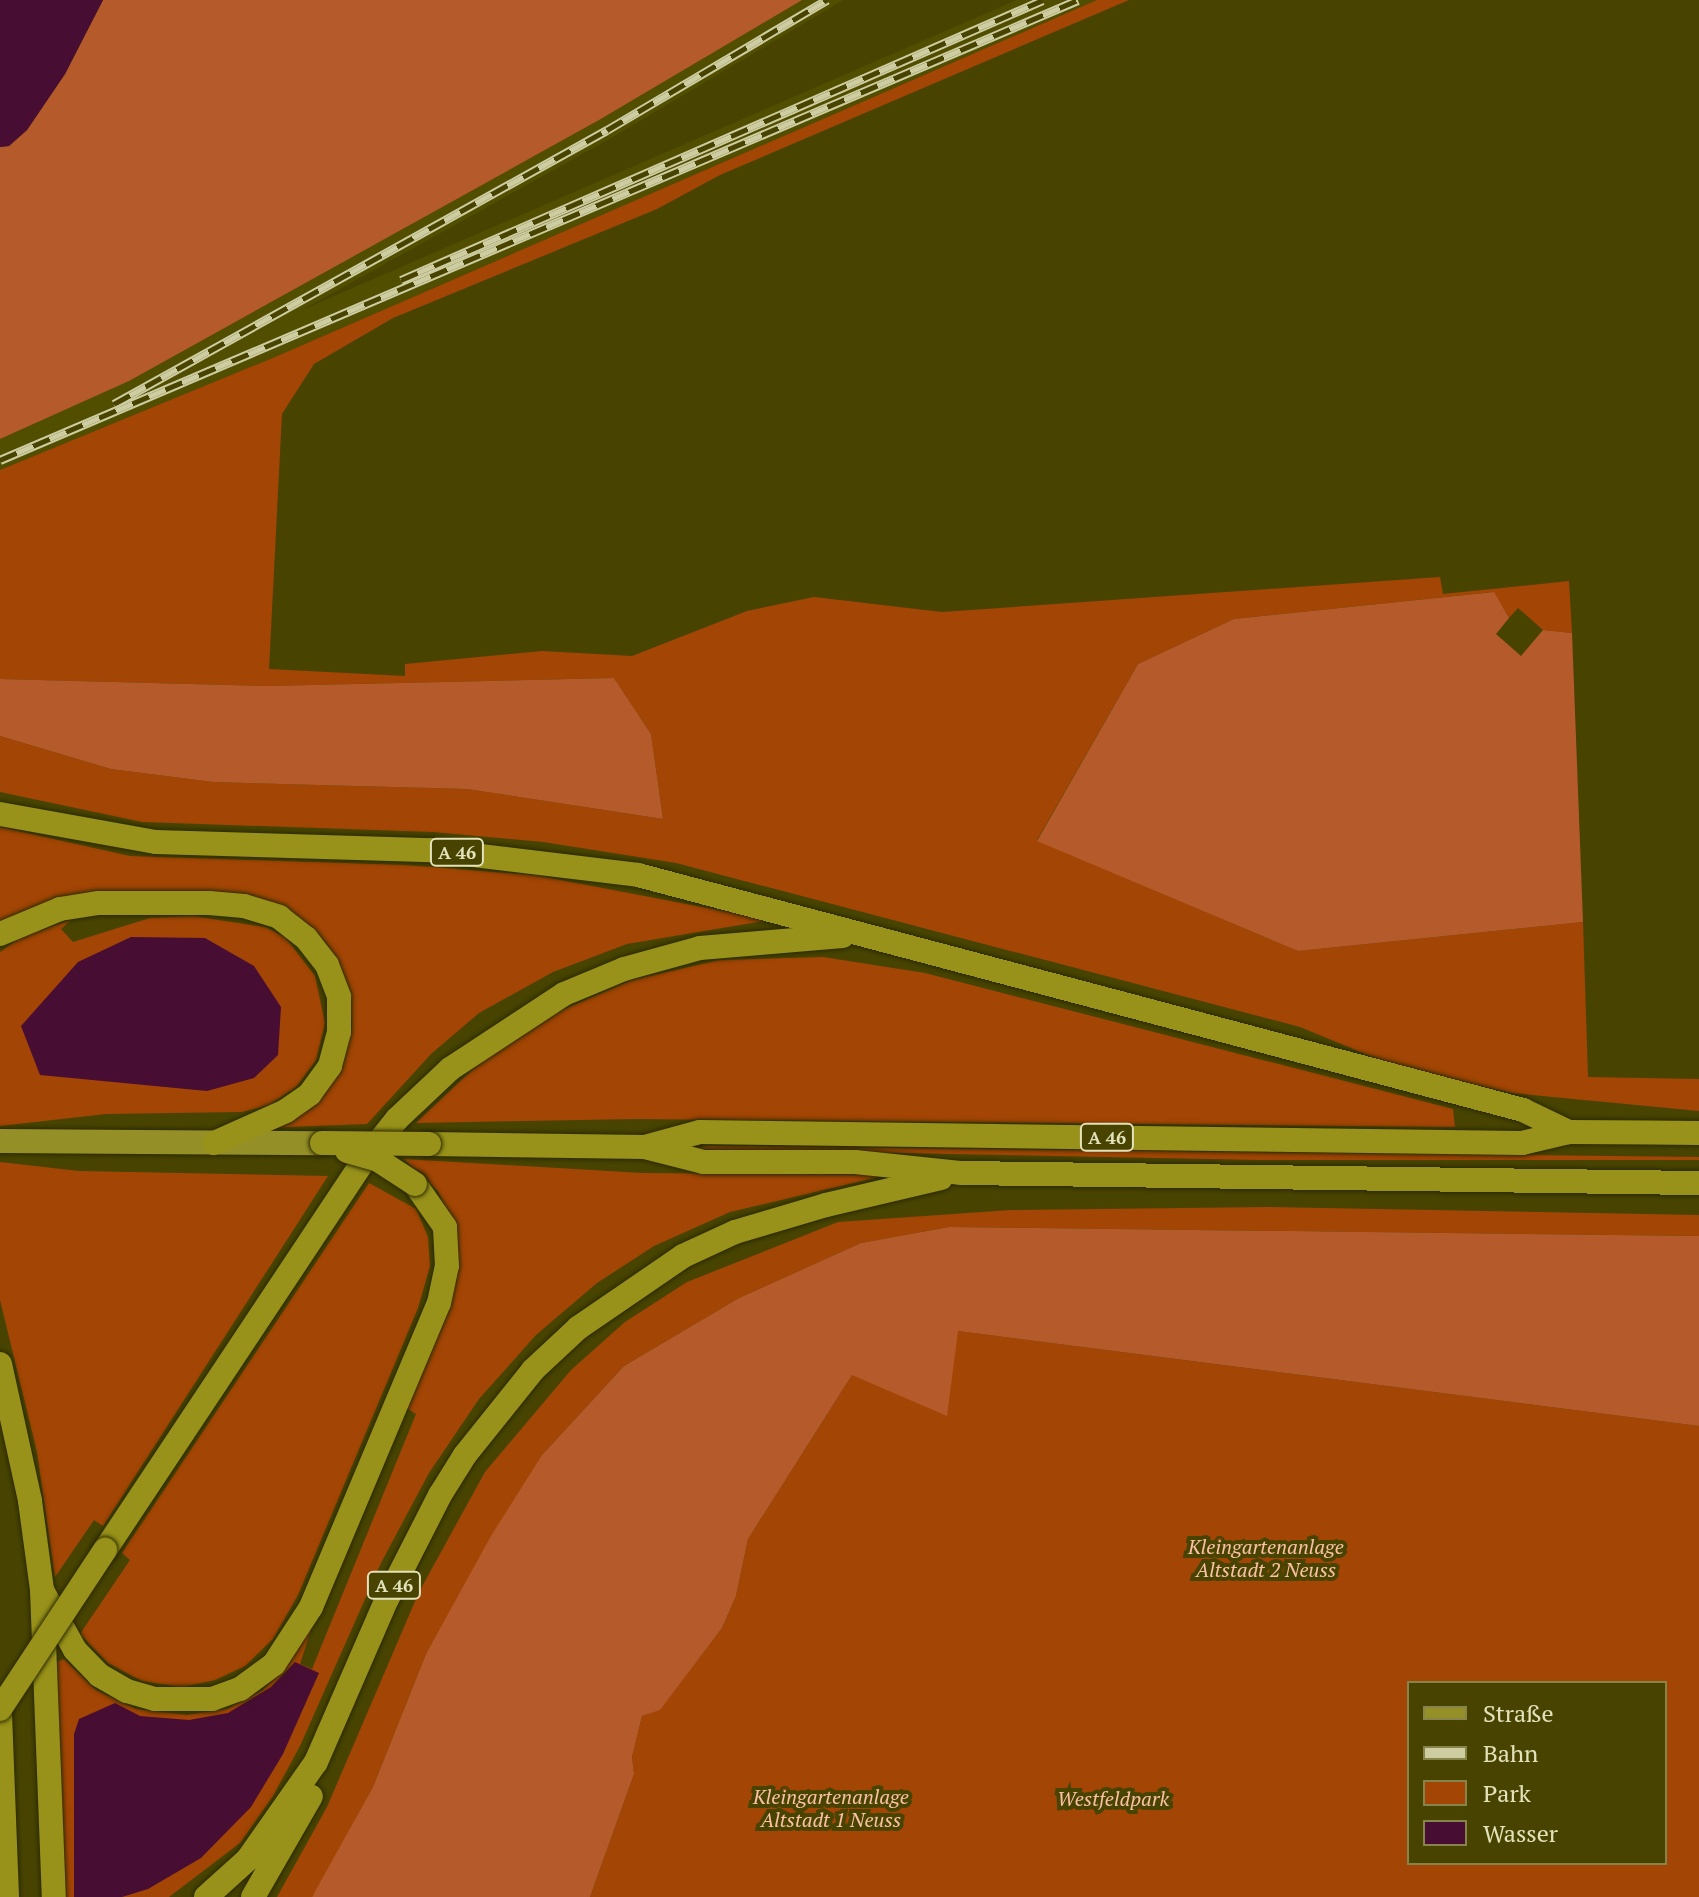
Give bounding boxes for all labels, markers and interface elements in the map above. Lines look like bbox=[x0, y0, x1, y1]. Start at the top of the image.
road number: A 46 bbox=[429, 838, 485, 866]
road number: A 46 bbox=[1079, 1123, 1135, 1151]
park label: Kleingartenanlage Altstadt 2 Neuss bbox=[1188, 1535, 1344, 1582]
road number: A 46 bbox=[366, 1571, 422, 1599]
legend bbox=[1407, 1681, 1667, 1865]
text: Straße bbox=[1483, 1697, 1554, 1729]
text: Bahn bbox=[1483, 1737, 1538, 1769]
text: Park bbox=[1483, 1777, 1531, 1809]
park label: Kleingartenanlage Altstadt 1 Neuss bbox=[753, 1785, 909, 1832]
park label: Westfeldpark bbox=[1057, 1786, 1169, 1810]
text: Wasser bbox=[1483, 1817, 1558, 1849]

